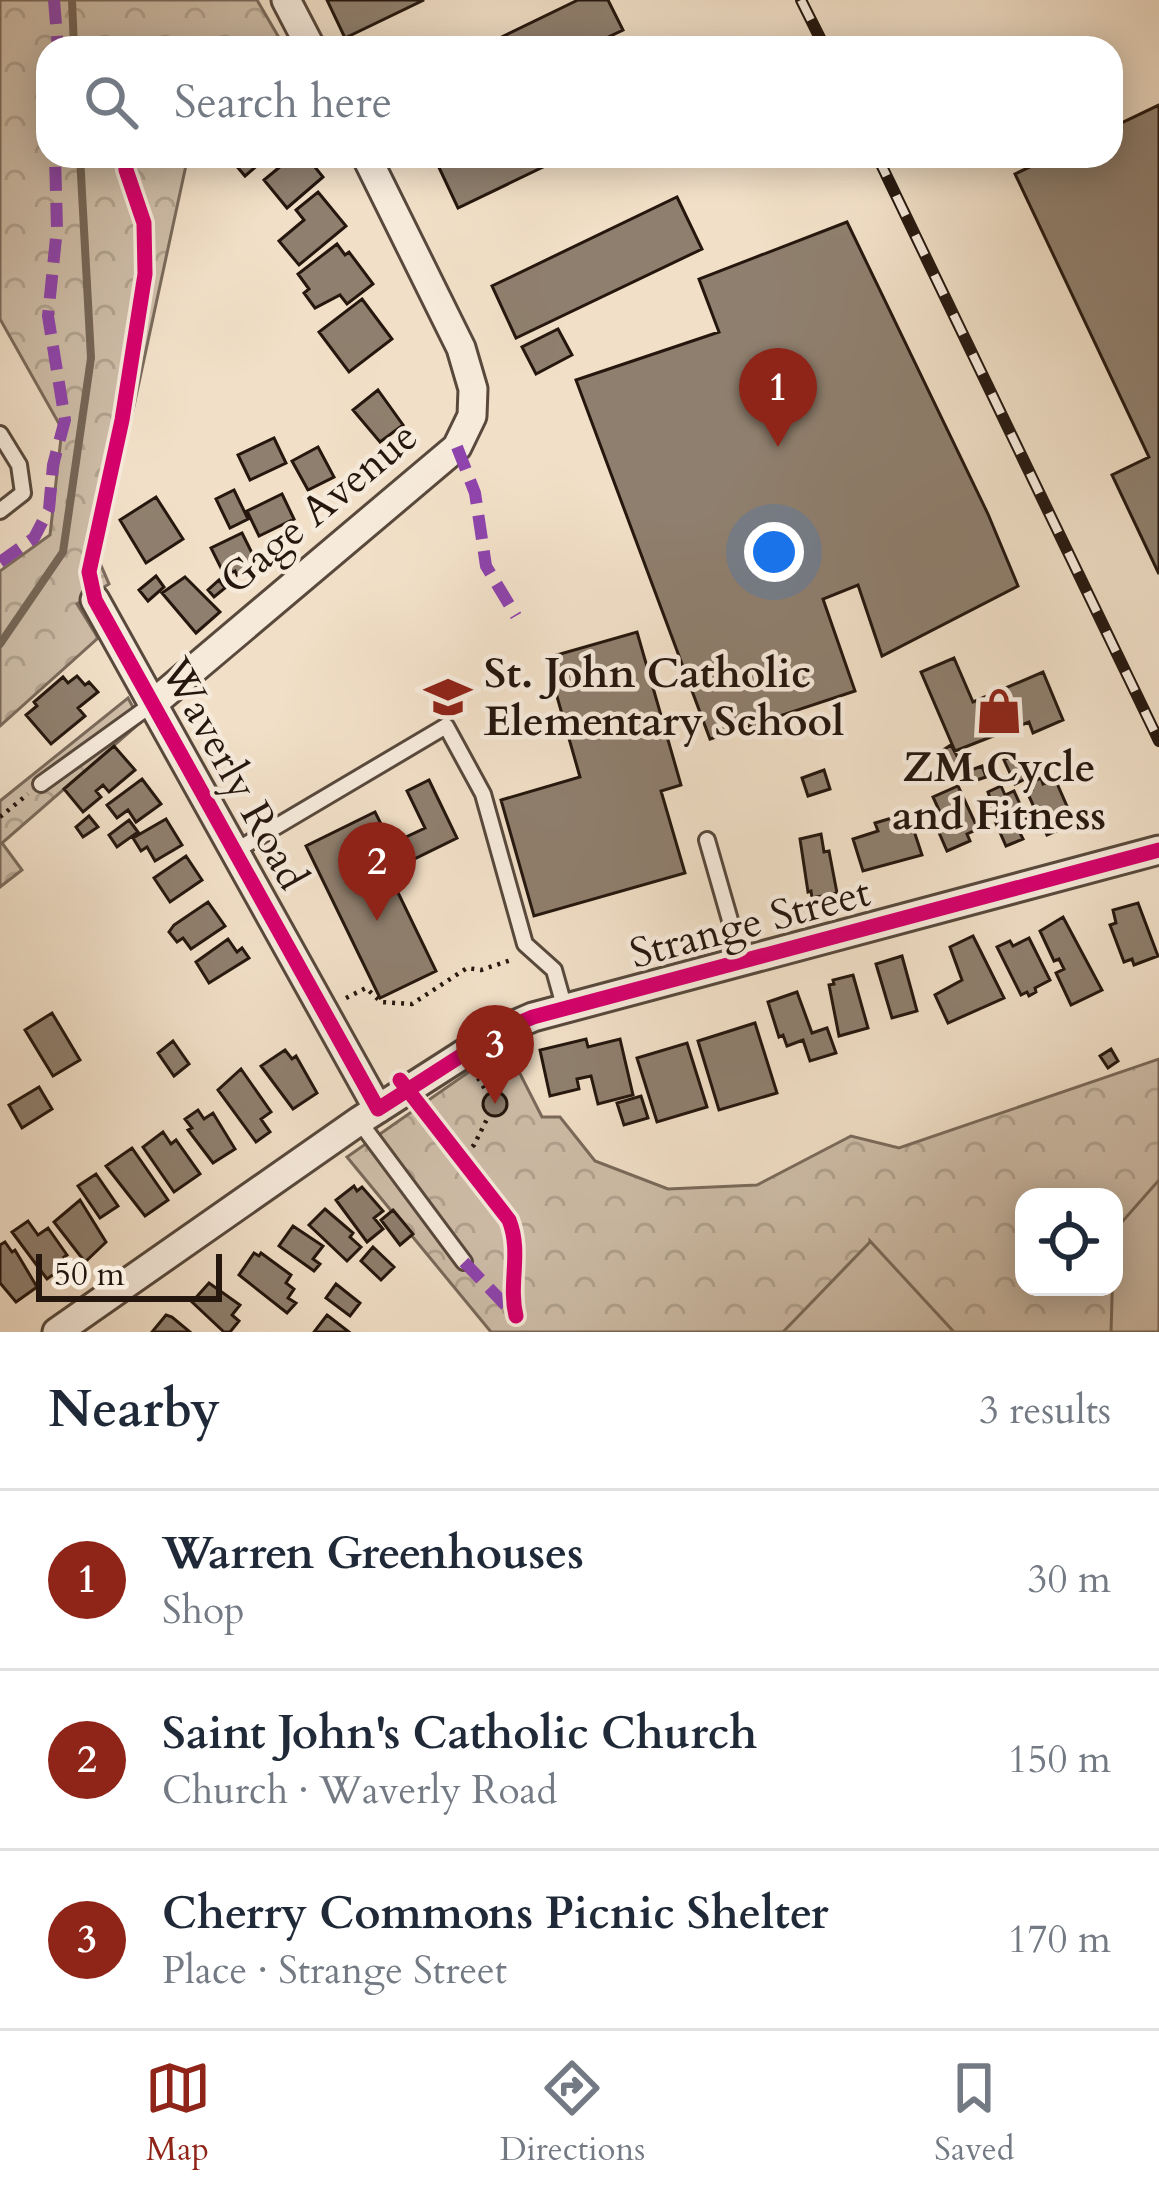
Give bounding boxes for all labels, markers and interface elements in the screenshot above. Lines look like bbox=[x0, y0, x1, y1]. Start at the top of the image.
search box bbox=[36, 36, 1123, 168]
icon: search bbox=[78, 69, 144, 135]
text: Search here bbox=[174, 72, 392, 133]
pin: 1 bbox=[739, 348, 817, 447]
street label: Gage Avenue bbox=[208, 409, 430, 607]
your location bbox=[744, 522, 804, 582]
place label: St. John Catholic Elementary School bbox=[484, 645, 844, 750]
street label: Waverly Road bbox=[146, 647, 321, 900]
school or university icon: St. John Catholic Elementary School bbox=[423, 672, 473, 722]
shop icon: ZM Cycle and Fitness bbox=[974, 686, 1024, 736]
place label: ZM Cycle and Fitness bbox=[892, 739, 1106, 844]
pin: 2 bbox=[338, 822, 416, 921]
street label: Strange Street bbox=[624, 864, 876, 982]
pin: 3 bbox=[456, 1005, 534, 1104]
map controls bbox=[1015, 1188, 1123, 1296]
button: locate bbox=[1015, 1188, 1123, 1296]
scale bar bbox=[36, 1248, 222, 1301]
text: 50 m bbox=[54, 1252, 125, 1297]
text: Nearby bbox=[48, 1375, 220, 1445]
text: 3 results bbox=[979, 1384, 1111, 1437]
text: Warren Greenhouses bbox=[162, 1523, 584, 1584]
text: 1 bbox=[77, 1553, 97, 1606]
text: 30 m bbox=[1028, 1553, 1111, 1606]
text: Shop bbox=[162, 1584, 245, 1637]
text: Saint John's Catholic Church bbox=[162, 1703, 757, 1764]
text: 2 bbox=[77, 1733, 97, 1786]
text: 150 m bbox=[1008, 1733, 1111, 1786]
text: Church · Waverly Road bbox=[162, 1764, 557, 1817]
text: Cherry Commons Picnic Shelter bbox=[162, 1883, 829, 1944]
text: 3 bbox=[77, 1913, 97, 1966]
text: 170 m bbox=[1008, 1913, 1111, 1966]
text: Place · Strange Street bbox=[162, 1944, 507, 1997]
tab: Map bbox=[145, 2055, 211, 2172]
tab: Directions bbox=[500, 2055, 645, 2172]
tab: Saved bbox=[934, 2055, 1014, 2172]

